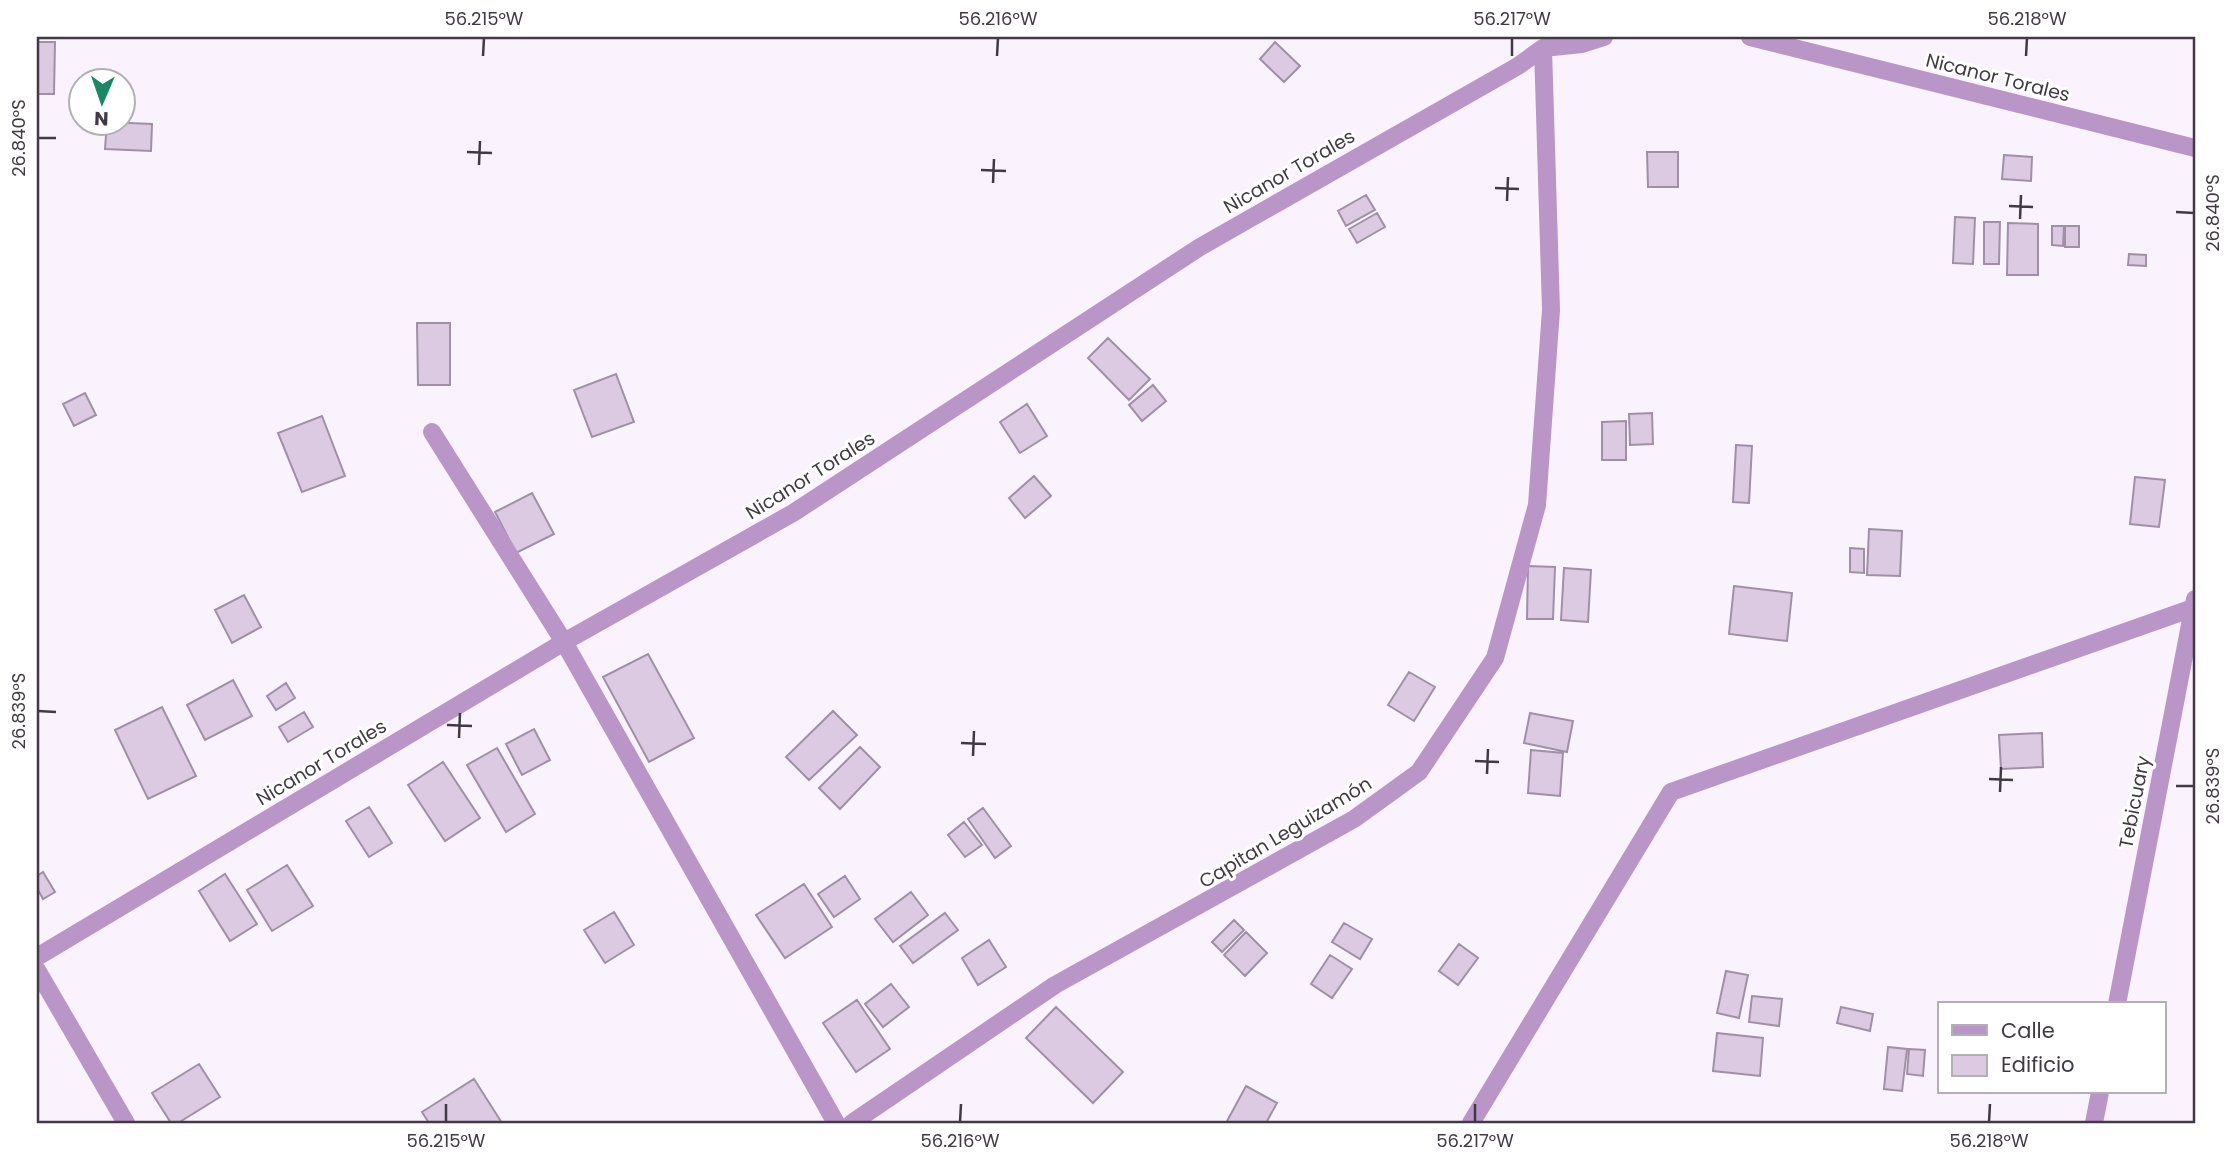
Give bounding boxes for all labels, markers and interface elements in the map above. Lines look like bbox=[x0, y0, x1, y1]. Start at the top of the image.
text: 56.215°W bbox=[445, 6, 524, 31]
text: 56.216°W bbox=[958, 6, 1038, 31]
text: 56.217°W bbox=[1473, 6, 1551, 31]
text: 56.218°W bbox=[1988, 6, 2067, 31]
street label: Nicanor Torales bbox=[1923, 47, 2073, 108]
north arrow bbox=[66, 66, 136, 136]
text: 26.840°S bbox=[6, 99, 31, 177]
text: N bbox=[94, 105, 109, 132]
street label: Nicanor Torales bbox=[1219, 123, 1360, 220]
text: 26.840°S bbox=[2200, 174, 2225, 252]
street label: Nicanor Torales bbox=[741, 425, 880, 526]
text: 26.839°S bbox=[6, 673, 31, 749]
street label: Nicanor Torales bbox=[251, 713, 391, 812]
text: 26.839°S bbox=[2200, 748, 2225, 824]
street label: Tebicuary bbox=[2112, 753, 2157, 851]
street label: Capitan Leguizamón bbox=[1194, 770, 1377, 895]
legend bbox=[1938, 1002, 2166, 1094]
text: Calle bbox=[2001, 1016, 2055, 1045]
text: Edificio bbox=[2001, 1050, 2075, 1079]
text: 56.215°W bbox=[407, 1128, 486, 1153]
text: 56.216°W bbox=[920, 1128, 1000, 1153]
text: 56.217°W bbox=[1436, 1128, 1514, 1153]
text: 56.218°W bbox=[1950, 1128, 2029, 1153]

